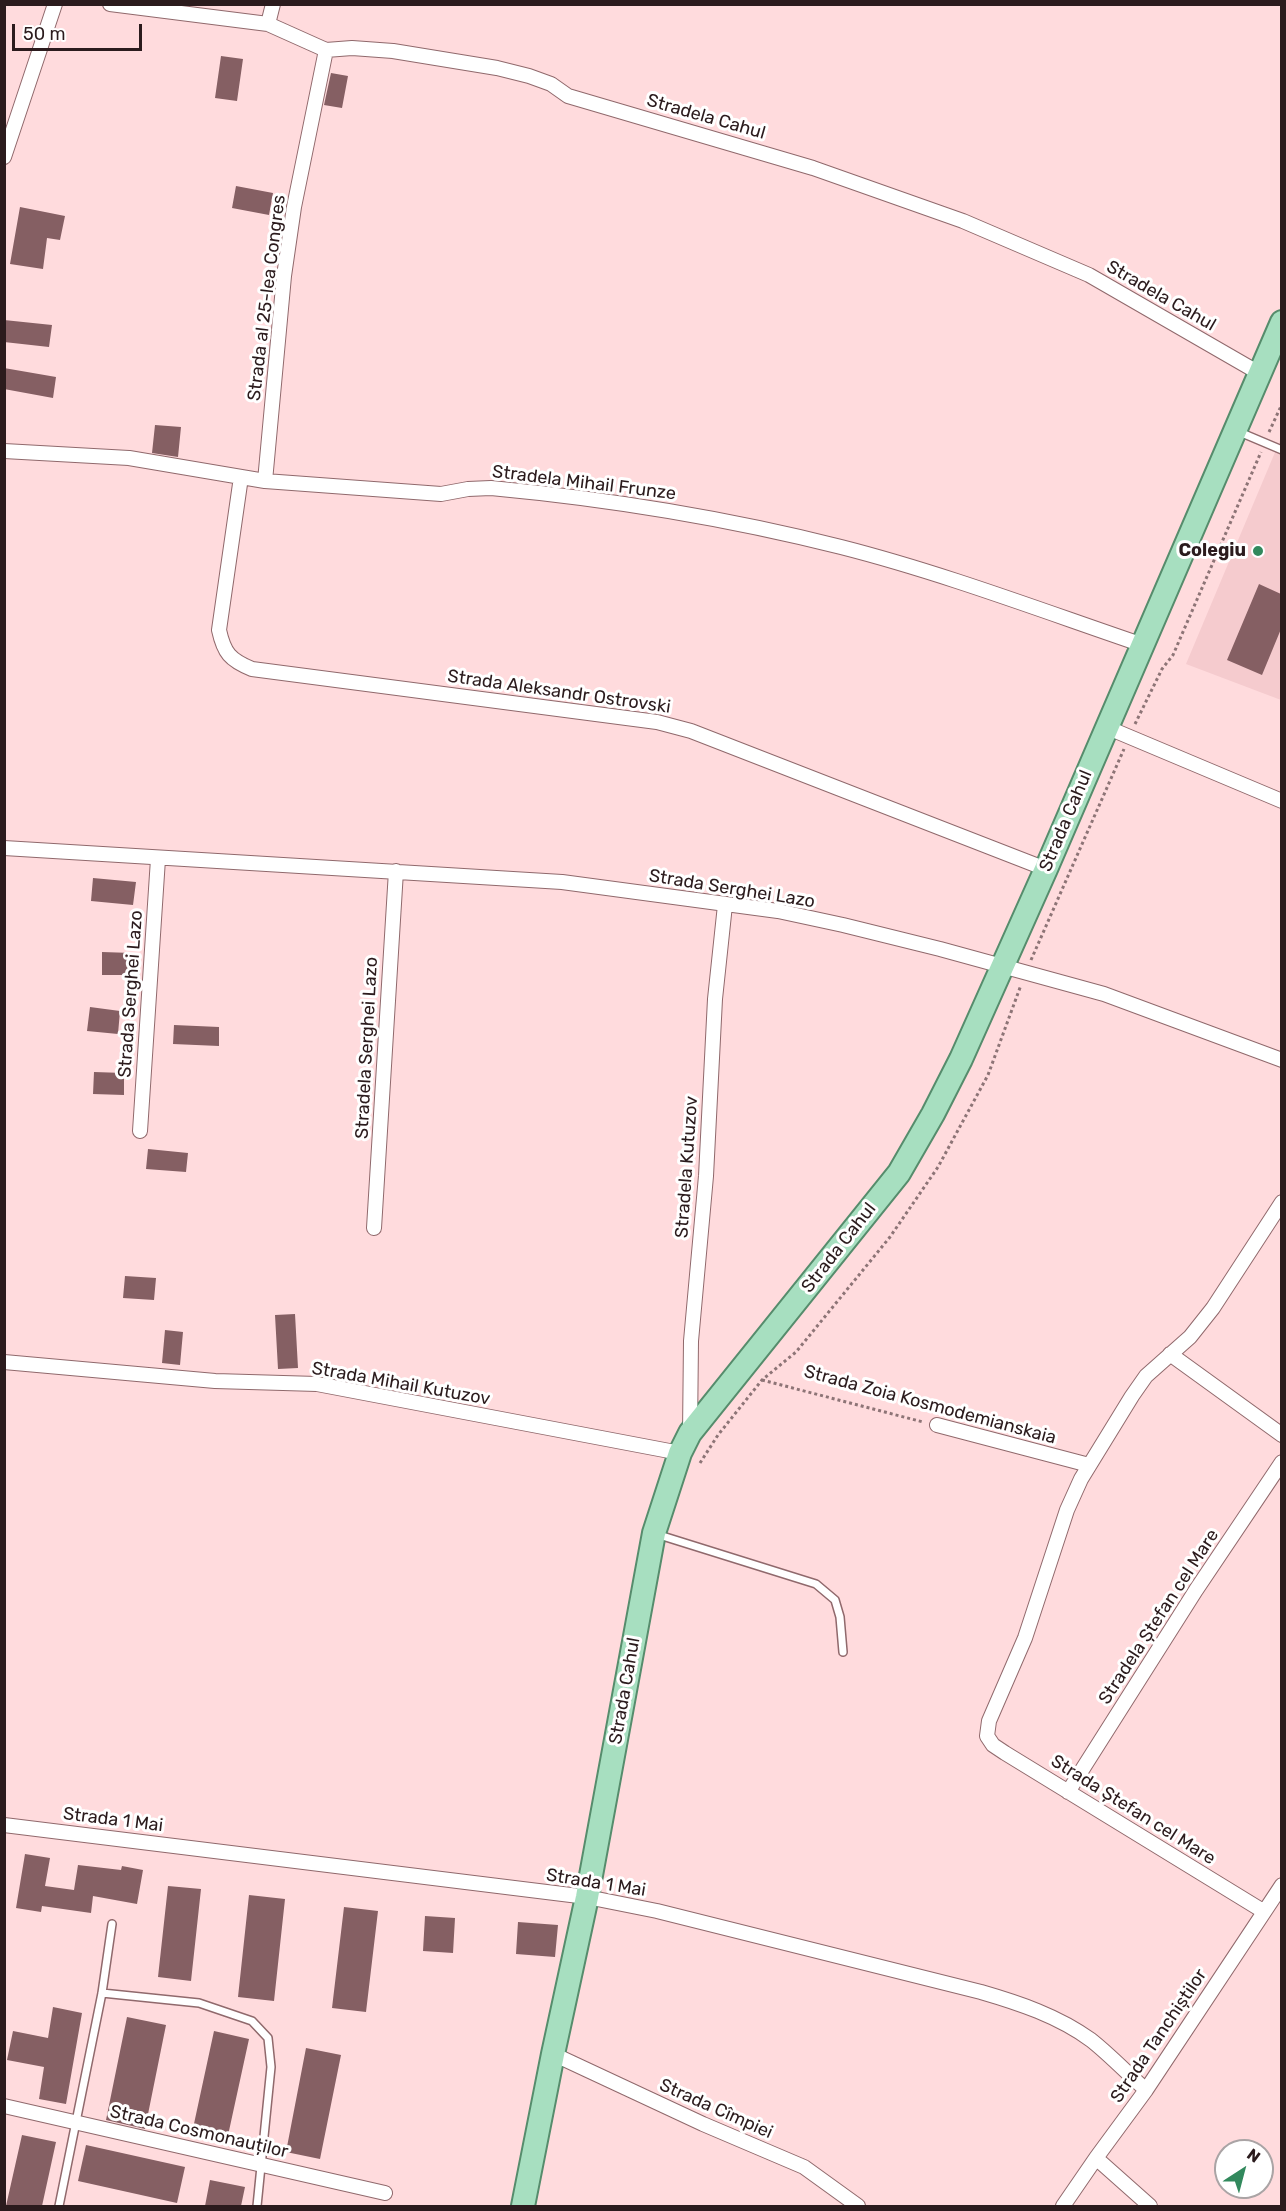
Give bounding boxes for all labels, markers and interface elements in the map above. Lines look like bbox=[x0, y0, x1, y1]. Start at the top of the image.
scale bar bbox=[15, 12, 146, 50]
text: 50 m bbox=[23, 23, 66, 45]
street label: Stradela Cahul bbox=[644, 90, 768, 144]
street label: Strada al 25-lea Congres bbox=[244, 194, 290, 402]
street label: Stradela Cahul bbox=[1103, 256, 1219, 336]
street label: Stradela Mihail Frunze bbox=[491, 461, 677, 505]
place label: Colegiu bbox=[1178, 540, 1246, 562]
marker: Colegiu bbox=[1251, 544, 1265, 558]
street label: Strada Aleksandr Ostrovski bbox=[446, 666, 672, 718]
street label: Strada Cahul bbox=[1035, 767, 1097, 875]
street label: Strada Serghei Lazo bbox=[647, 865, 817, 913]
street label: Strada Serghei Lazo bbox=[114, 910, 148, 1078]
street label: Stradela Serghei Lazo bbox=[351, 956, 383, 1140]
street label: Stradela Kutuzov bbox=[671, 1095, 703, 1239]
street label: Strada Cahul bbox=[797, 1199, 881, 1297]
street label: Strada Mihail Kutuzov bbox=[310, 1358, 492, 1410]
street label: Strada Zoia Kosmodemianskaia bbox=[802, 1361, 1058, 1449]
street label: Stradela Ștefan cel Mare bbox=[1094, 1525, 1224, 1709]
street label: Strada Cahul bbox=[605, 1636, 645, 1746]
street label: Strada Ștefan cel Mare bbox=[1047, 1751, 1219, 1869]
street label: Strada 1 Mai bbox=[62, 1803, 164, 1837]
street label: Strada 1 Mai bbox=[545, 1864, 647, 1902]
street label: Strada Tanchiștilor bbox=[1106, 1965, 1212, 2107]
street label: Strada Cîmpiei bbox=[656, 2074, 776, 2144]
street label: Strada Cosmonauților bbox=[108, 2101, 290, 2163]
north arrow bbox=[1214, 2139, 1274, 2199]
text: N bbox=[1243, 2145, 1264, 2167]

